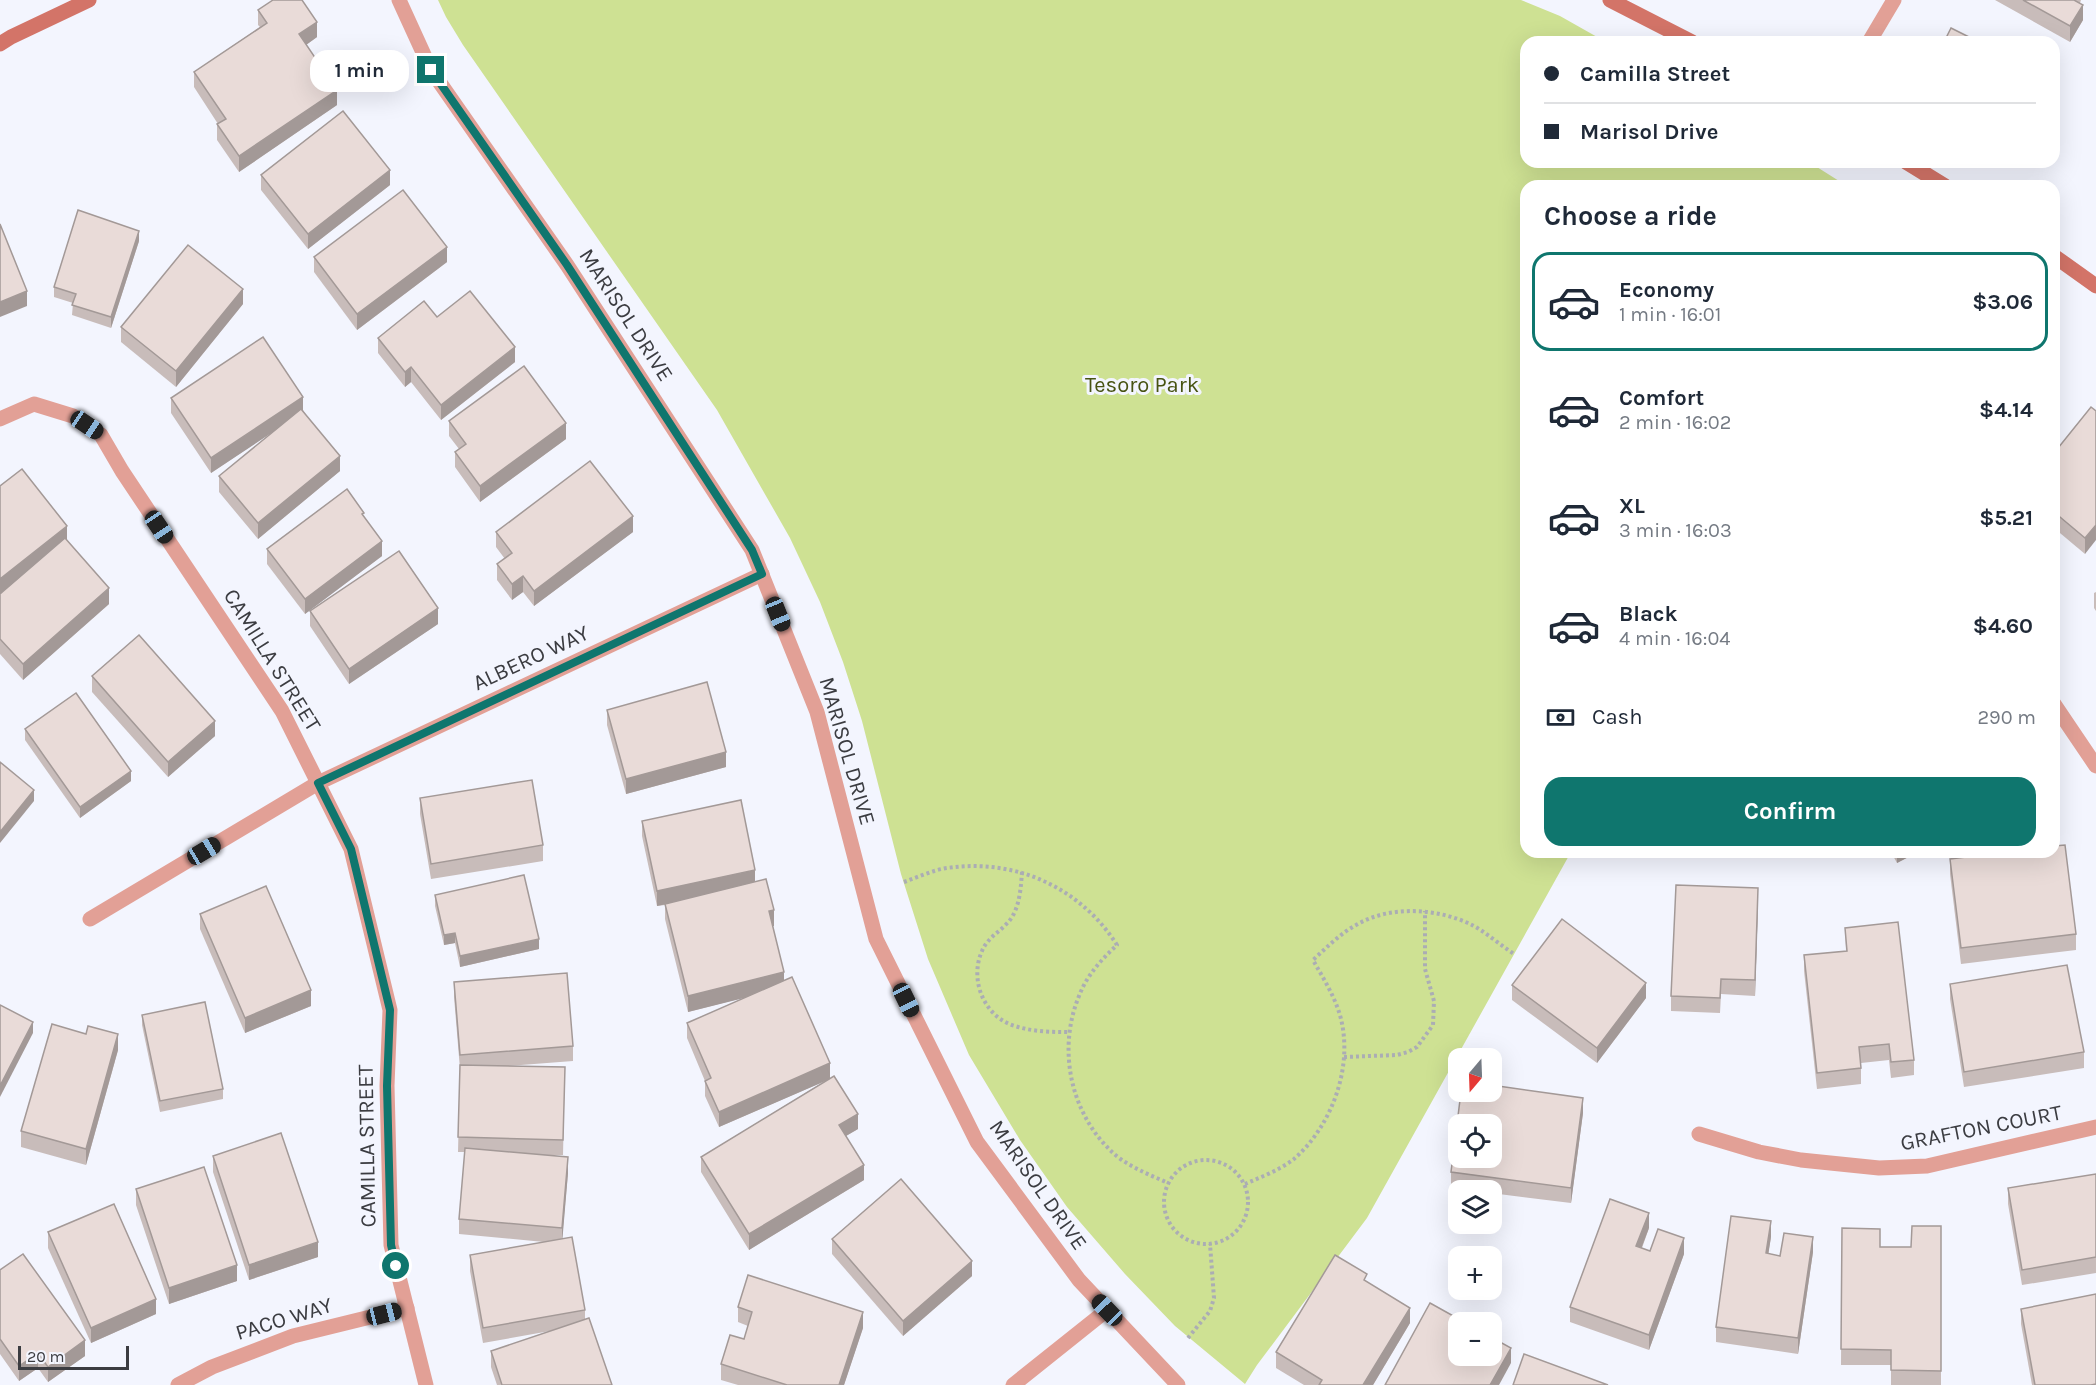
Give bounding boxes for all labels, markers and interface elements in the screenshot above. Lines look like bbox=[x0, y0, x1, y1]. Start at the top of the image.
callout: 1 min bbox=[311, 49, 410, 91]
route end bbox=[417, 56, 444, 83]
text: 1 min bbox=[334, 59, 385, 82]
text: Camilla Street bbox=[1580, 61, 1730, 87]
text: Marisol Drive bbox=[1580, 119, 1718, 145]
text: Choose a ride bbox=[1544, 200, 1717, 232]
street label: MARISOL DRIVE bbox=[573, 244, 679, 386]
icon: car bbox=[1547, 275, 1601, 329]
text: Economy bbox=[1619, 277, 1714, 303]
text: $3.06 bbox=[1972, 289, 2033, 315]
text: 1 min · 16:01 bbox=[1619, 303, 1721, 326]
park label: Tesoro Park bbox=[1085, 372, 1199, 398]
icon: car bbox=[1547, 383, 1601, 437]
text: Comfort bbox=[1619, 385, 1704, 411]
text: $4.14 bbox=[1979, 397, 2033, 423]
car bbox=[67, 407, 107, 443]
text: 2 min · 16:02 bbox=[1619, 411, 1731, 434]
icon: car bbox=[1547, 491, 1601, 545]
text: XL bbox=[1619, 493, 1645, 519]
text: $5.21 bbox=[1979, 505, 2033, 531]
car bbox=[141, 507, 177, 547]
text: 3 min · 16:03 bbox=[1619, 519, 1732, 542]
street label: CAMILLA STREET bbox=[218, 584, 326, 736]
car bbox=[763, 594, 793, 634]
icon: car bbox=[1547, 599, 1601, 653]
text: Black bbox=[1619, 601, 1678, 627]
text: $4.60 bbox=[1973, 613, 2033, 639]
street label: ALBERO WAY bbox=[469, 620, 593, 696]
text: 4 min · 16:04 bbox=[1619, 627, 1730, 650]
street label: MARISOL DRIVE bbox=[813, 674, 881, 828]
icon: cash bbox=[1544, 701, 1577, 734]
text: Cash bbox=[1592, 704, 1642, 730]
text: 290 m bbox=[1977, 706, 2036, 729]
button: Confirm bbox=[1544, 777, 2036, 846]
car bbox=[184, 834, 224, 868]
car bbox=[890, 980, 922, 1020]
north arrow bbox=[1448, 1048, 1502, 1102]
map controls bbox=[1448, 1048, 1502, 1366]
street label: CAMILLA STREET bbox=[353, 1064, 381, 1228]
street label: GRAFTON COURT bbox=[1898, 1100, 2064, 1156]
button: locate bbox=[1448, 1114, 1502, 1168]
street label: MARISOL DRIVE bbox=[984, 1115, 1092, 1255]
button: layers bbox=[1448, 1180, 1502, 1234]
button: + bbox=[1448, 1246, 1502, 1300]
route start bbox=[382, 1252, 409, 1279]
car bbox=[1088, 1291, 1126, 1329]
street label: PACO WAY bbox=[232, 1292, 336, 1346]
car bbox=[364, 1301, 404, 1327]
button: − bbox=[1448, 1312, 1502, 1366]
scale bar bbox=[18, 1343, 129, 1370]
text: 20 m bbox=[27, 1347, 65, 1366]

